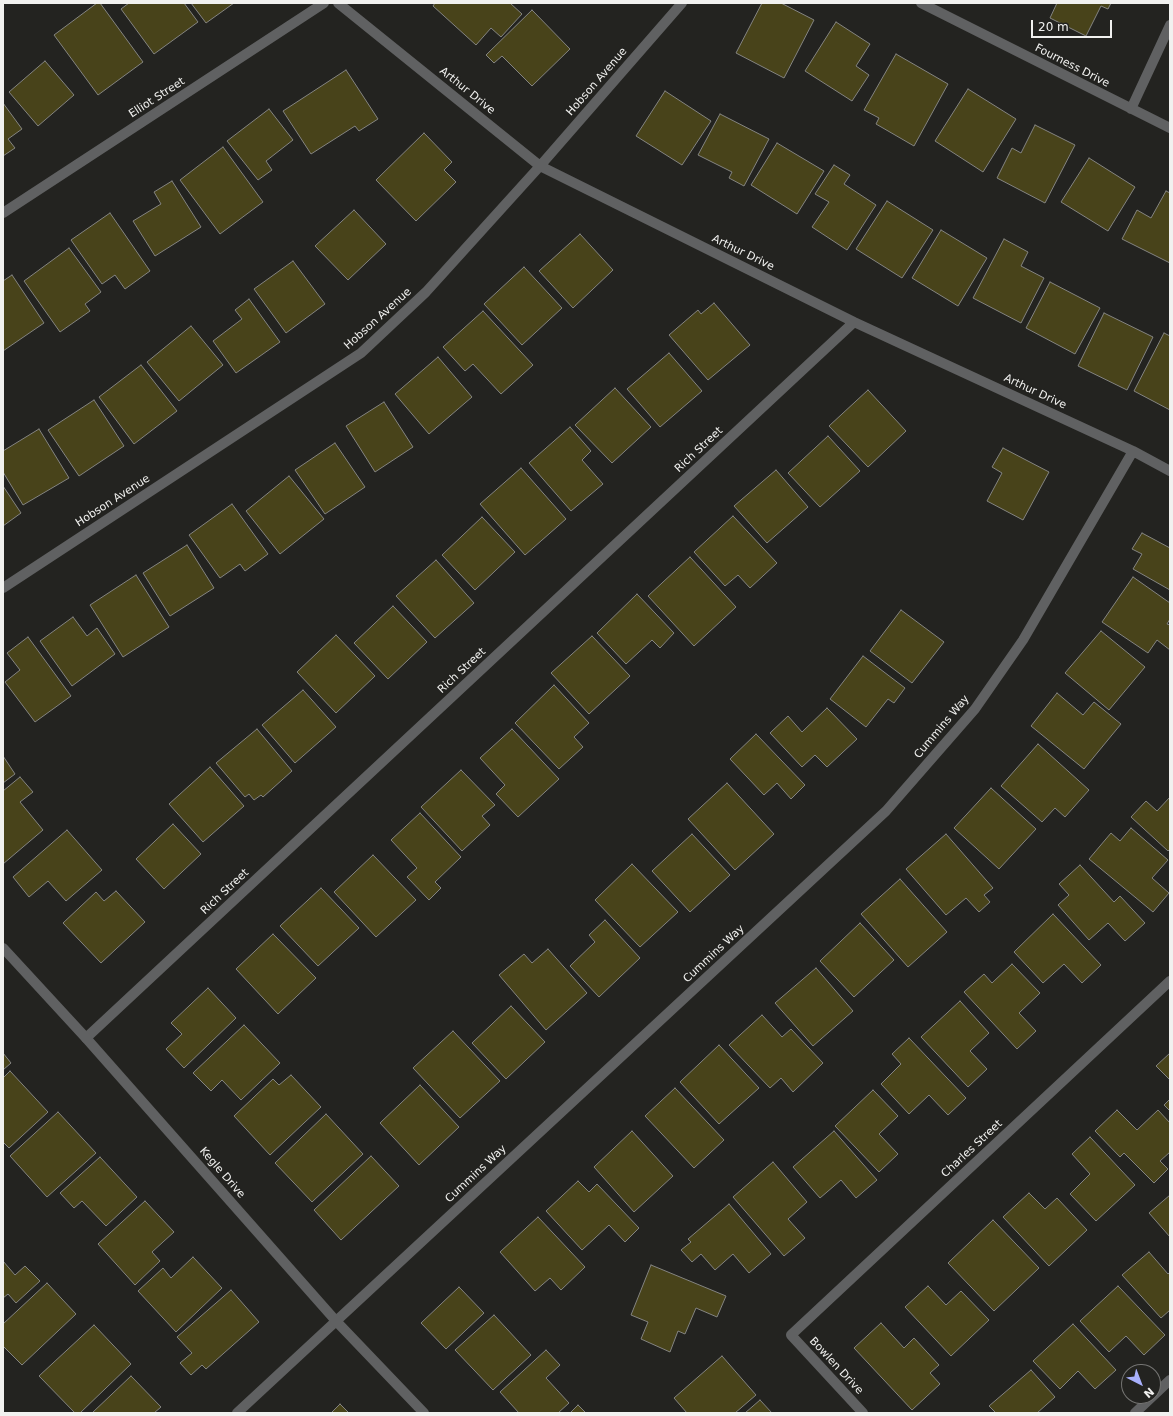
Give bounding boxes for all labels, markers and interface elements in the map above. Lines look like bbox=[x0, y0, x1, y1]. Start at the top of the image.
scale bar bbox=[1033, 12, 1114, 38]
text: 20 m bbox=[1038, 20, 1069, 34]
street label: Fourness Drive bbox=[1032, 42, 1112, 90]
street label: Hobson Avenue bbox=[564, 45, 630, 119]
street label: Arthur Drive bbox=[437, 65, 497, 117]
street label: Elliot Street bbox=[127, 75, 187, 121]
street label: Arthur Drive bbox=[710, 232, 776, 274]
street label: Hobson Avenue bbox=[342, 285, 414, 353]
street label: Arthur Drive bbox=[1002, 372, 1068, 412]
street label: Rich Street bbox=[672, 424, 726, 476]
street label: Hobson Avenue bbox=[73, 472, 153, 530]
street label: Rich Street bbox=[435, 645, 489, 697]
street label: Cummins Way bbox=[912, 693, 972, 761]
street label: Rich Street bbox=[198, 866, 252, 918]
street label: Cummins Way bbox=[681, 922, 747, 986]
street label: Charles Street bbox=[939, 1117, 1005, 1181]
street label: Cummins Way bbox=[443, 1142, 509, 1206]
street label: Kegle Drive bbox=[196, 1145, 248, 1201]
street label: Bowlen Drive bbox=[806, 1335, 866, 1397]
north arrow bbox=[1121, 1364, 1161, 1404]
text: N bbox=[1141, 1385, 1156, 1400]

